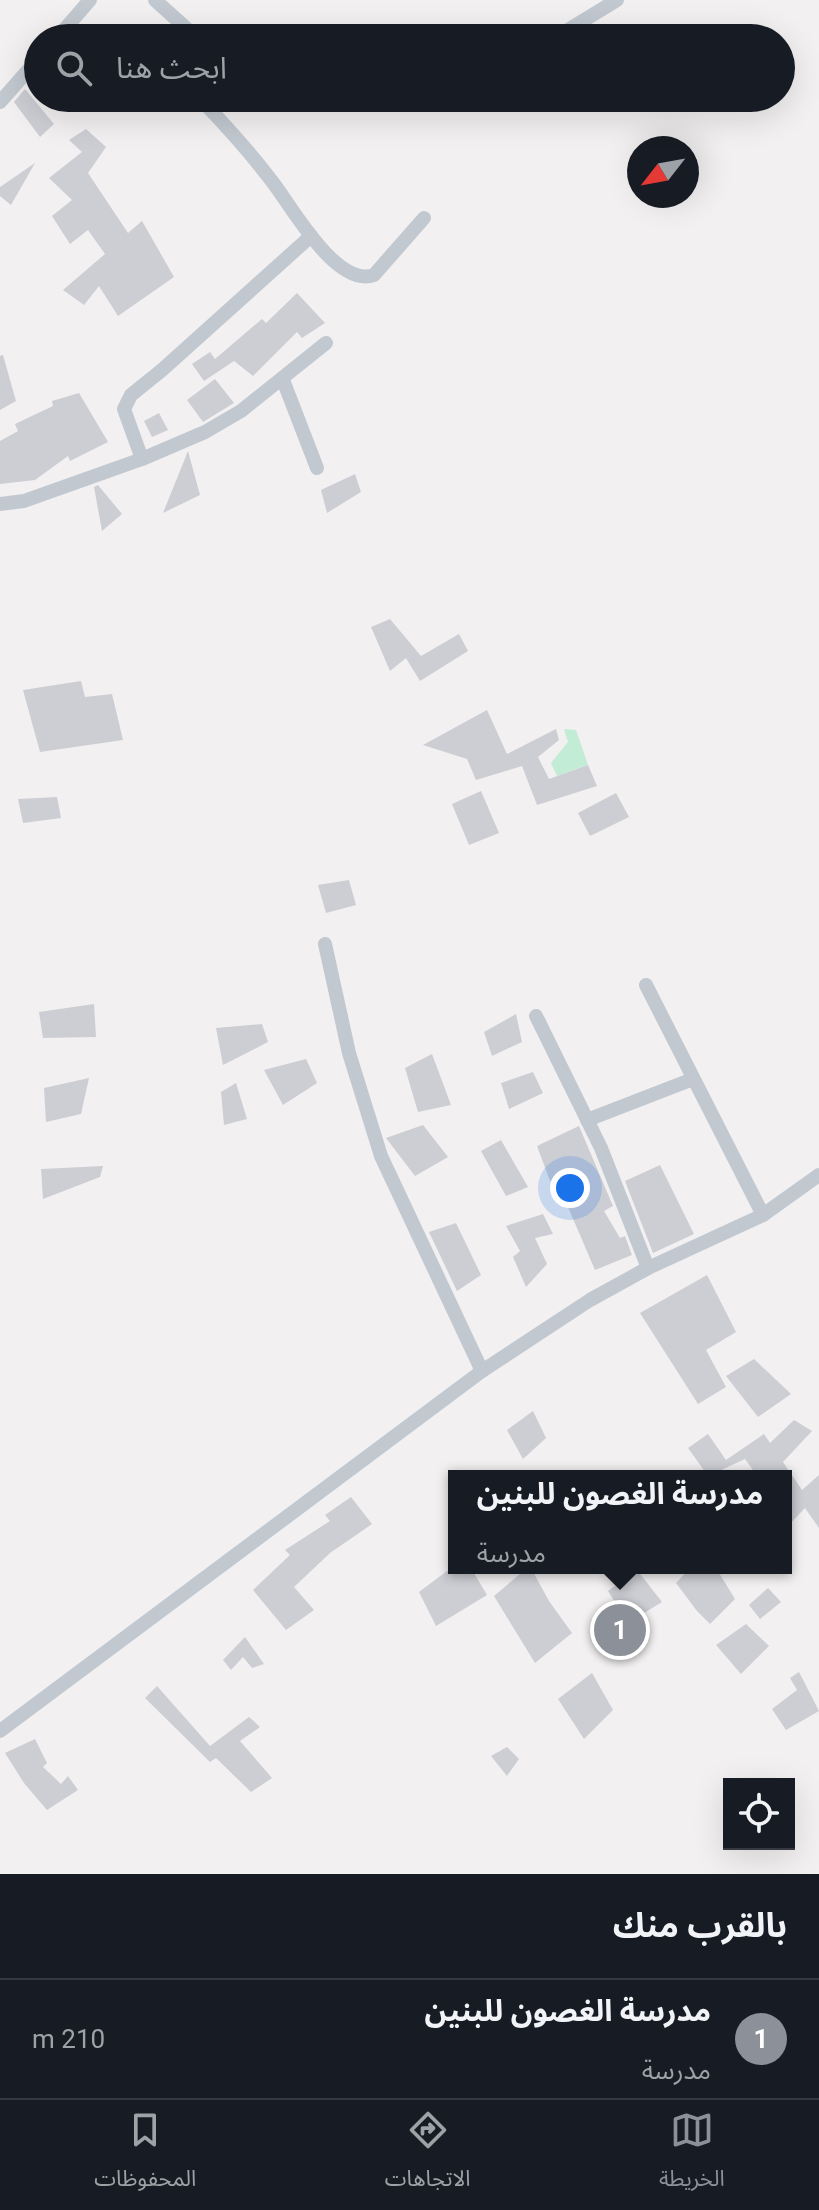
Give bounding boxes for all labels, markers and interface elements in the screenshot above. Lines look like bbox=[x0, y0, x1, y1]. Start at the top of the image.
search box bbox=[24, 24, 795, 112]
icon: search bbox=[52, 46, 96, 90]
text: ابحث هنا bbox=[116, 50, 227, 85]
north arrow bbox=[627, 136, 699, 208]
your location bbox=[550, 1168, 590, 1208]
popup bbox=[448, 1470, 792, 1574]
text: مدرسة الغصون للبنين bbox=[477, 1476, 763, 1511]
text: مدرسة bbox=[477, 1538, 546, 1568]
pin: 1 bbox=[594, 1600, 646, 1660]
map controls bbox=[723, 1778, 795, 1850]
button: locate bbox=[723, 1778, 795, 1850]
text: بالقرب منك bbox=[613, 1905, 787, 1945]
text: مدرسة الغصون للبنين bbox=[425, 1993, 711, 2028]
text: 210 m bbox=[32, 2024, 105, 2054]
text: 1 bbox=[754, 2024, 768, 2054]
text: مدرسة bbox=[642, 2055, 711, 2085]
tab: المحفوظات bbox=[94, 2108, 196, 2202]
tab: الاتجاهات bbox=[385, 2108, 471, 2202]
tab: الخريطة bbox=[659, 2108, 725, 2202]

